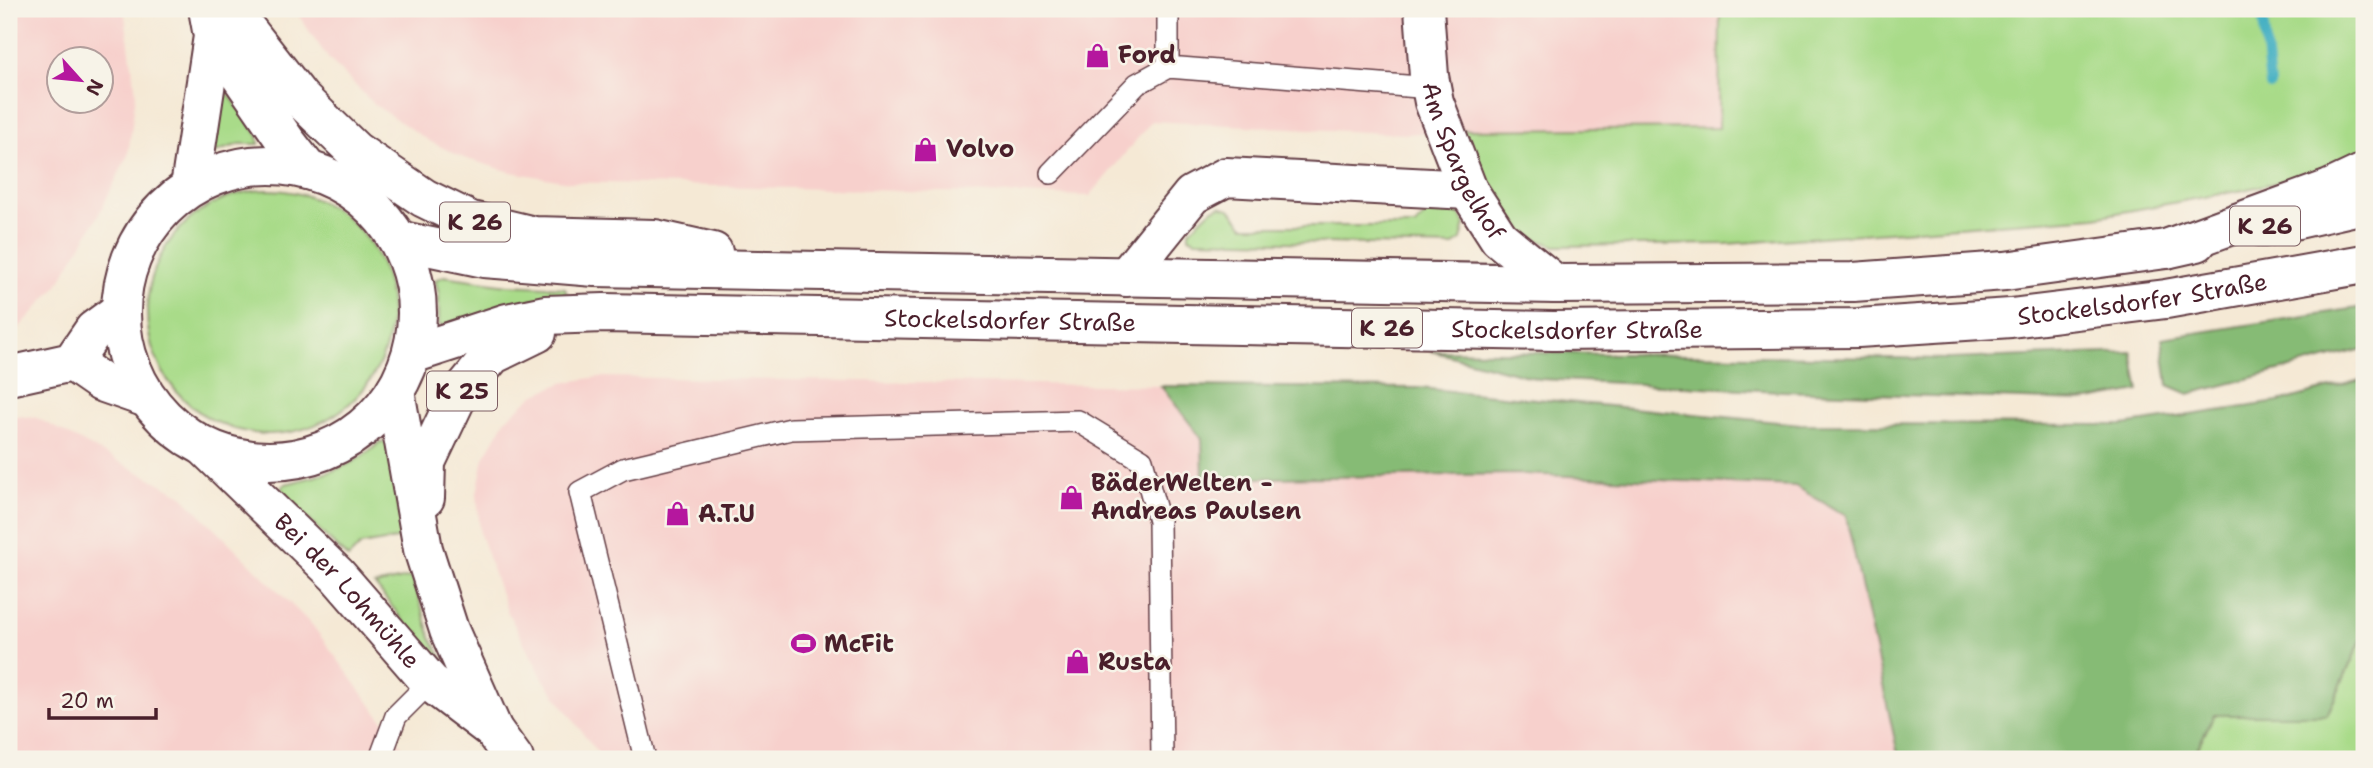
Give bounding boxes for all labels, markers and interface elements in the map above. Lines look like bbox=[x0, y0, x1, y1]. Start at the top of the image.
place label: Ford bbox=[1118, 39, 1176, 71]
shop icon: Ford bbox=[1084, 41, 1112, 69]
north arrow bbox=[46, 46, 116, 116]
text: N bbox=[80, 75, 109, 100]
street label: Am Spargelhof bbox=[1415, 79, 1513, 247]
place label: Volvo bbox=[946, 133, 1014, 165]
shop icon: Volvo bbox=[912, 135, 940, 163]
road number: K 26 bbox=[440, 202, 510, 242]
road number: K 26 bbox=[2230, 206, 2300, 246]
street label: Stockelsdorfer Straße bbox=[2016, 265, 2270, 333]
street label: Stockelsdorfer Straße bbox=[884, 302, 1136, 339]
road number: K 26 bbox=[1352, 308, 1422, 348]
street label: Stockelsdorfer Straße bbox=[1451, 313, 1703, 347]
road number: K 25 bbox=[427, 372, 497, 410]
place label: BäderWelten - Andreas Paulsen bbox=[1091, 467, 1301, 527]
shop icon: BäderWelten - Andreas Paulsen bbox=[1057, 483, 1085, 511]
place label: A.T.U bbox=[698, 498, 755, 530]
shop icon: A.T.U bbox=[664, 500, 692, 528]
street label: Bei der Lohmühle bbox=[267, 506, 427, 675]
place label: McFit bbox=[824, 628, 894, 660]
sports icon: McFit bbox=[790, 630, 818, 658]
place label: Rusta bbox=[1098, 646, 1171, 678]
shop icon: Rusta bbox=[1064, 648, 1092, 676]
scale bar bbox=[49, 677, 156, 721]
text: 20 m bbox=[60, 687, 114, 715]

